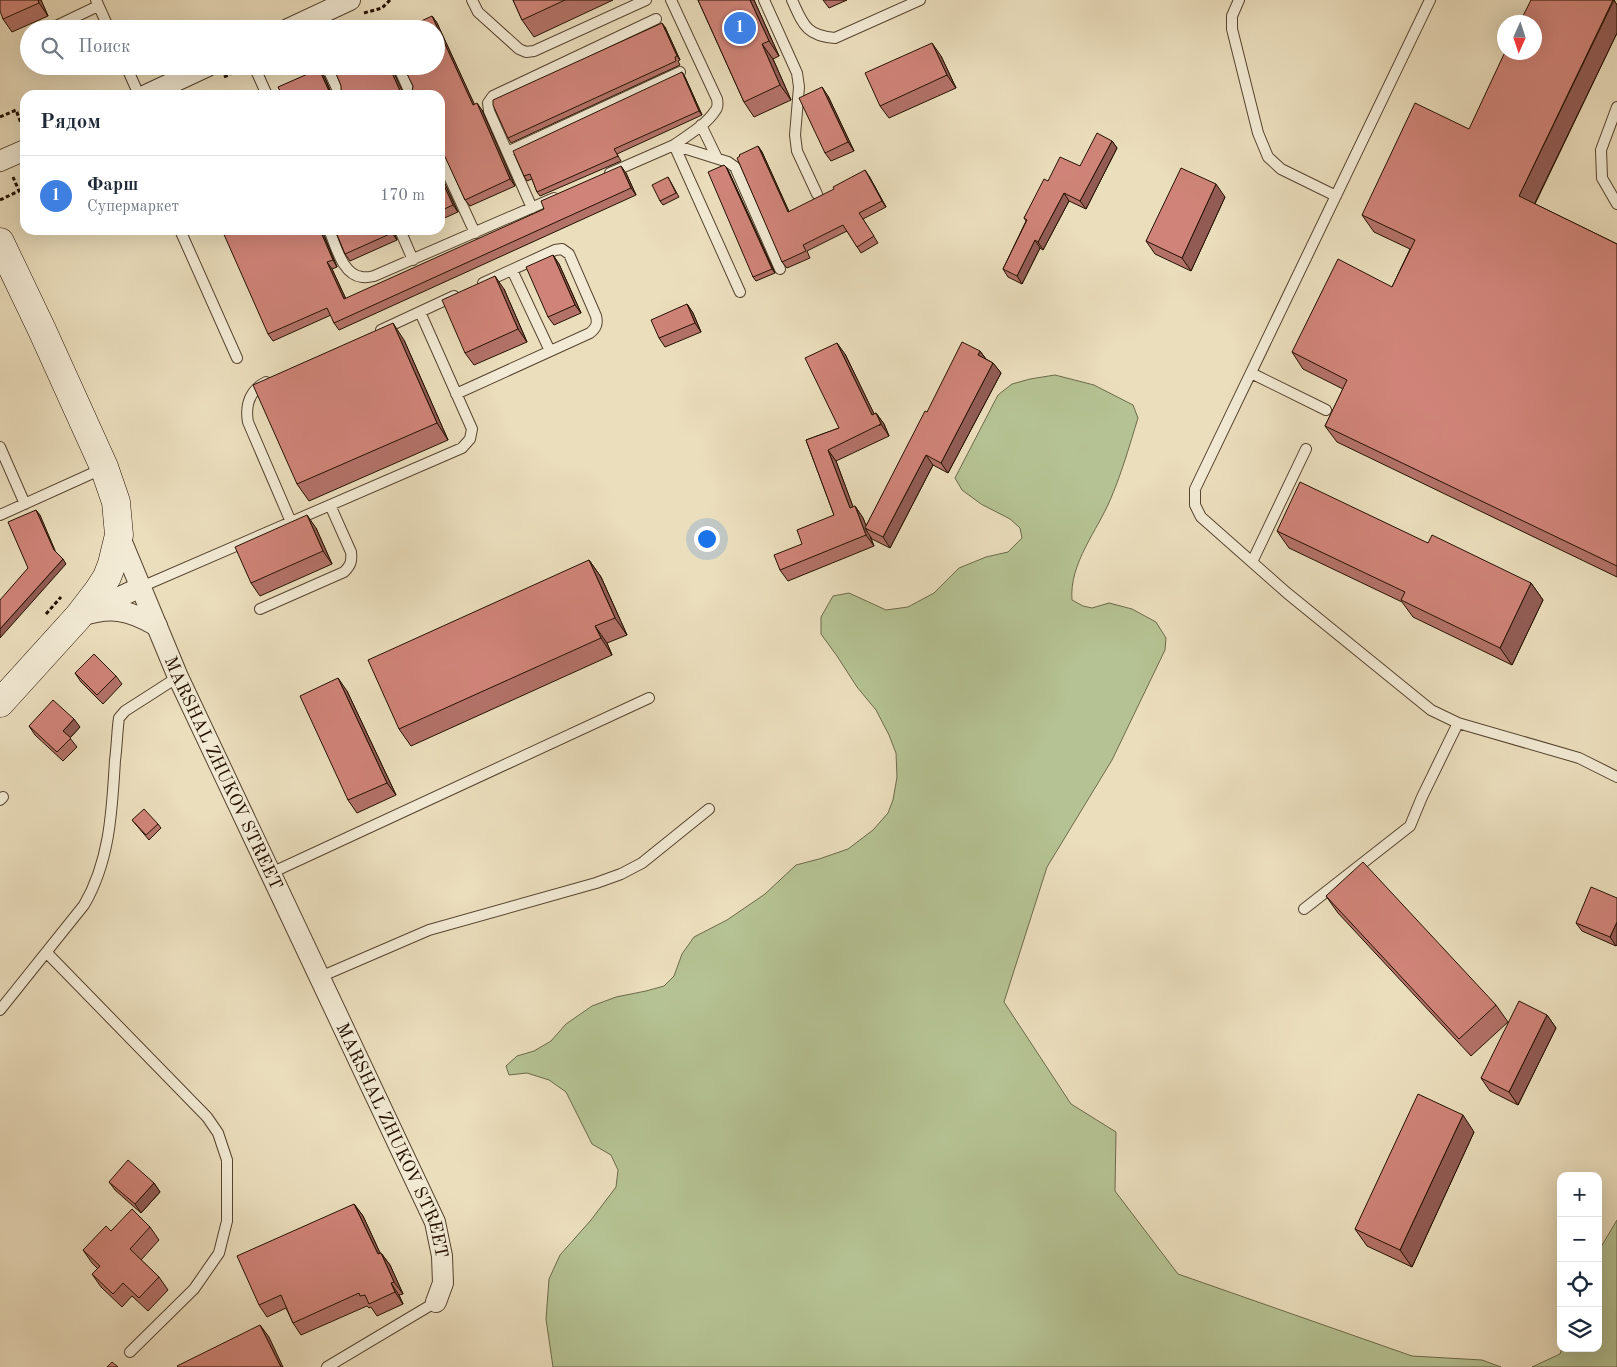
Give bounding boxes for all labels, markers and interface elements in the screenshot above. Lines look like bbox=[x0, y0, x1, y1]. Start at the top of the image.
pin: 1 bbox=[724, 9, 756, 47]
north arrow bbox=[1497, 15, 1542, 60]
search box bbox=[20, 20, 445, 75]
icon: search bbox=[38, 34, 66, 62]
text: Поиск bbox=[78, 38, 130, 57]
text: Рядом bbox=[40, 112, 101, 133]
text: Фарш bbox=[87, 176, 138, 195]
text: 1 bbox=[51, 188, 61, 204]
text: 170 m bbox=[380, 188, 425, 204]
text: Супермаркет bbox=[87, 199, 179, 215]
your location bbox=[694, 526, 720, 552]
street label: MARSHAL ZHUKOV STREET bbox=[160, 654, 285, 893]
street label: MARSHAL ZHUKOV STREET bbox=[332, 1020, 450, 1260]
map controls bbox=[1557, 1172, 1602, 1352]
button: + bbox=[1557, 1172, 1602, 1217]
button: − bbox=[1557, 1217, 1602, 1262]
button: locate bbox=[1557, 1262, 1602, 1307]
button: layers bbox=[1557, 1307, 1602, 1352]

